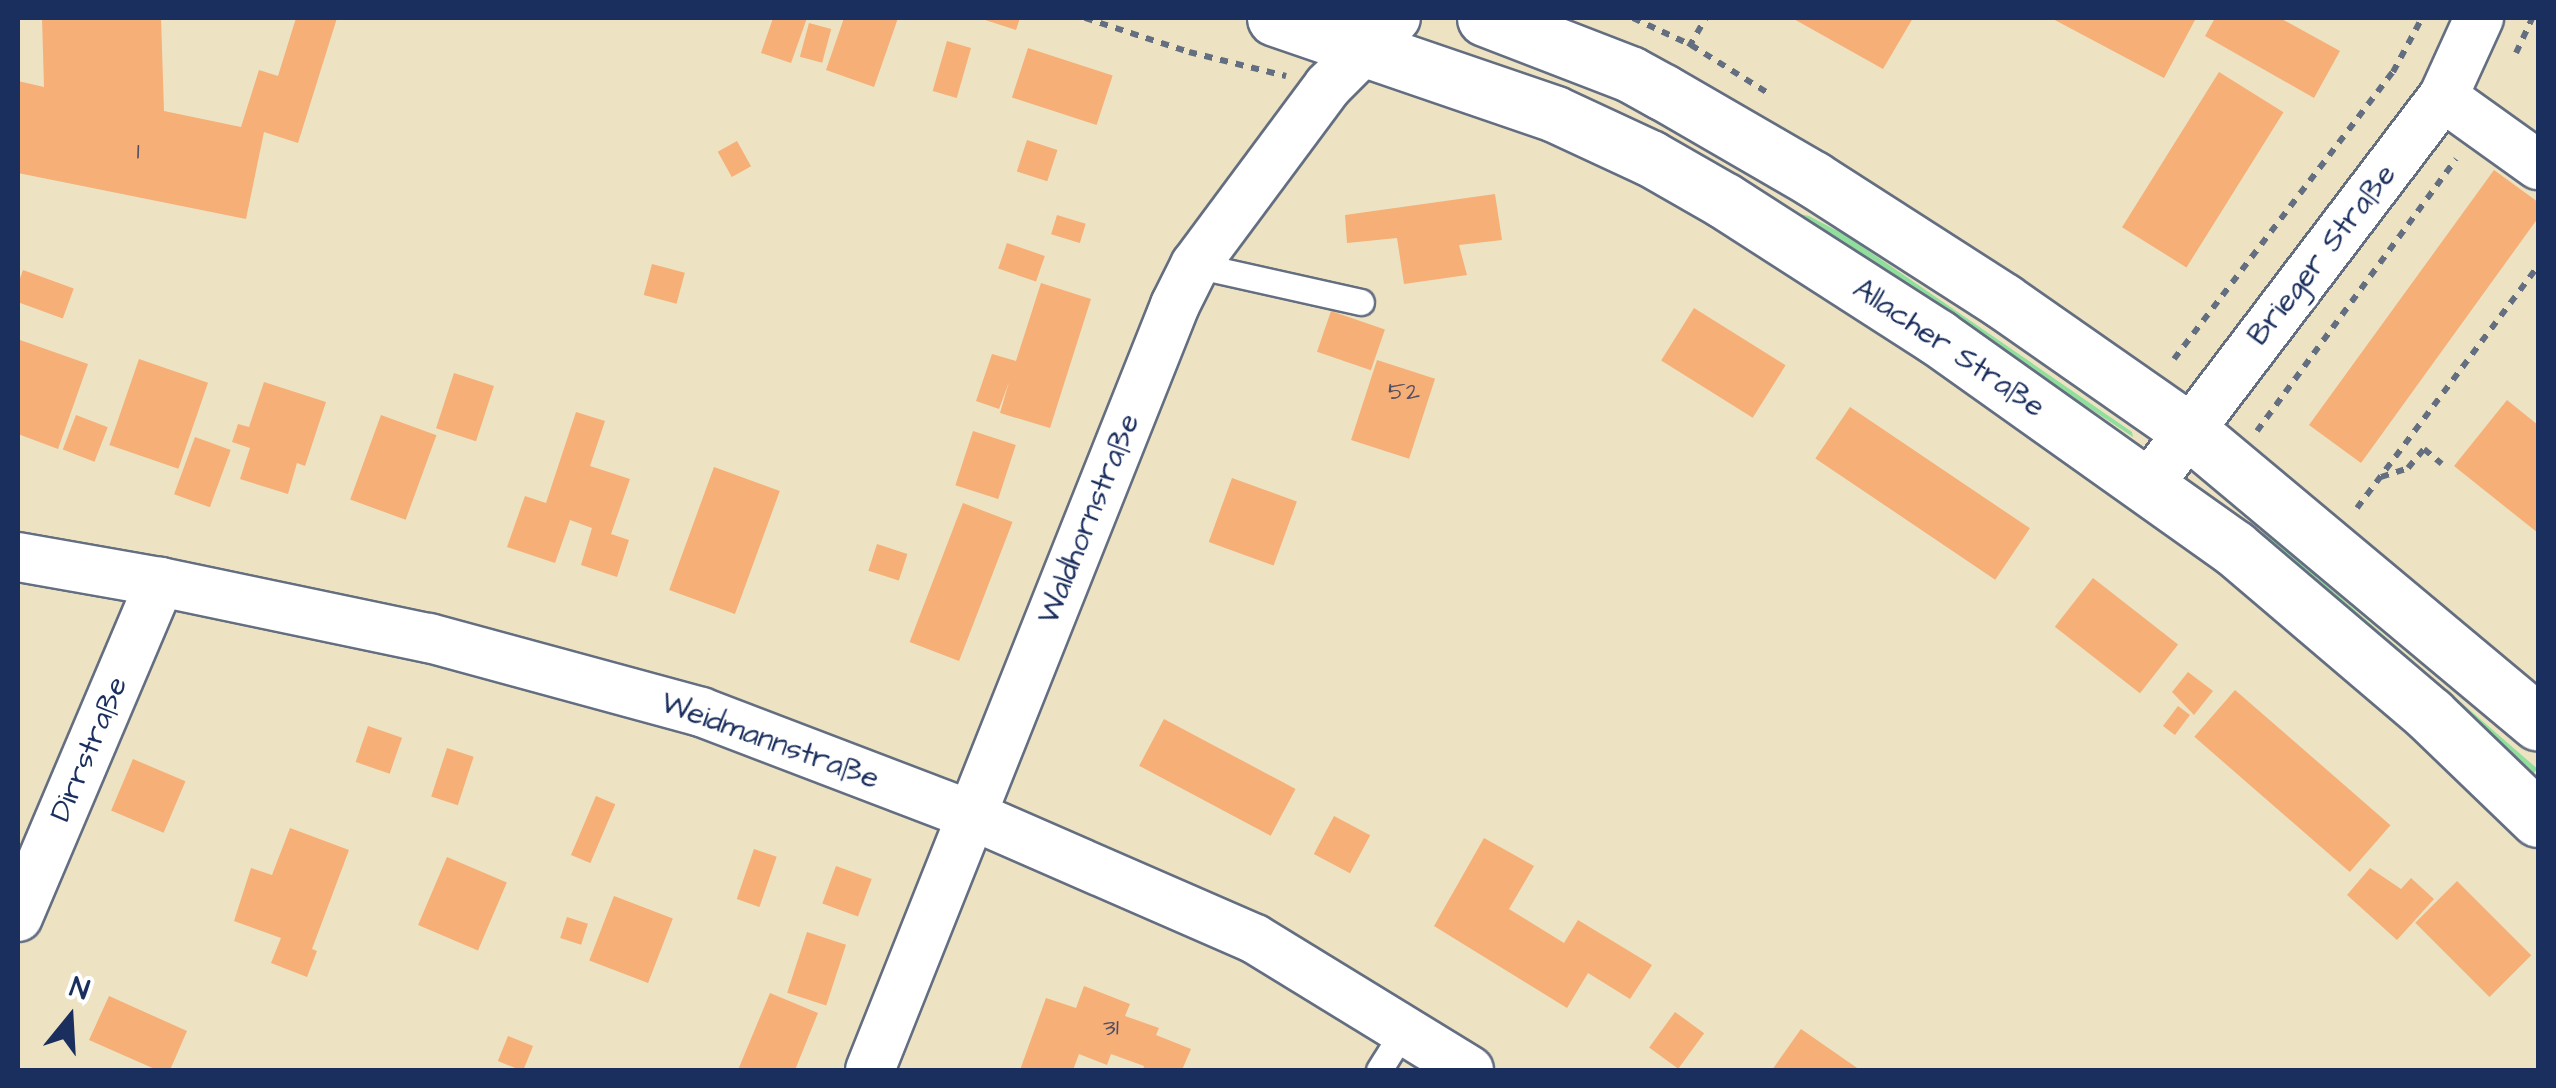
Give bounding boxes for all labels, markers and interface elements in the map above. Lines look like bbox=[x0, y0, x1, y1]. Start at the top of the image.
house number: 1 bbox=[136, 137, 140, 167]
street label: Brieger Straße bbox=[2240, 157, 2404, 353]
street label: Allacher Straße bbox=[1846, 271, 2052, 425]
house number: 52 bbox=[1388, 377, 1420, 407]
street label: Waldhornstraße bbox=[1030, 409, 1148, 629]
street label: Dirrstraße bbox=[42, 671, 136, 827]
street label: Weidmannstraße bbox=[656, 685, 884, 797]
north arrow bbox=[20, 968, 120, 1068]
text: N bbox=[65, 968, 94, 1010]
house number: 31 bbox=[1103, 1013, 1119, 1043]

